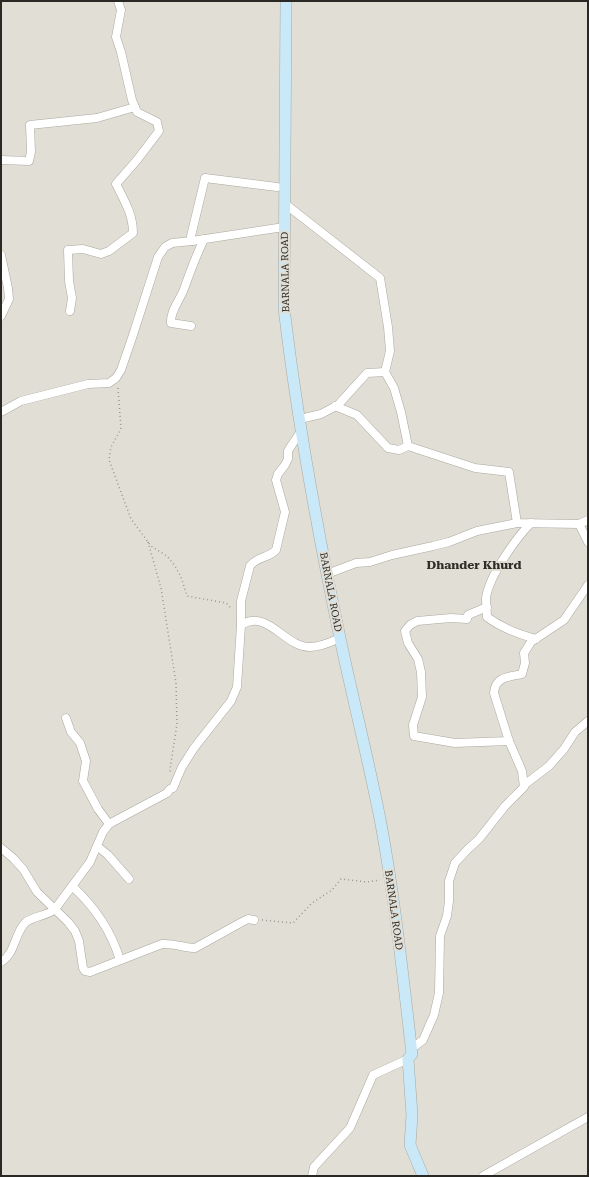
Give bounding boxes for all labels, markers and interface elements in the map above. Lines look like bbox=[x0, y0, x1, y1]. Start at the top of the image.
street label: BARNALA ROAD bbox=[279, 231, 291, 312]
street label: BARNALA ROAD bbox=[318, 551, 344, 633]
district label: Dhander Khurd bbox=[427, 558, 521, 572]
street label: BARNALA ROAD bbox=[383, 869, 405, 951]

